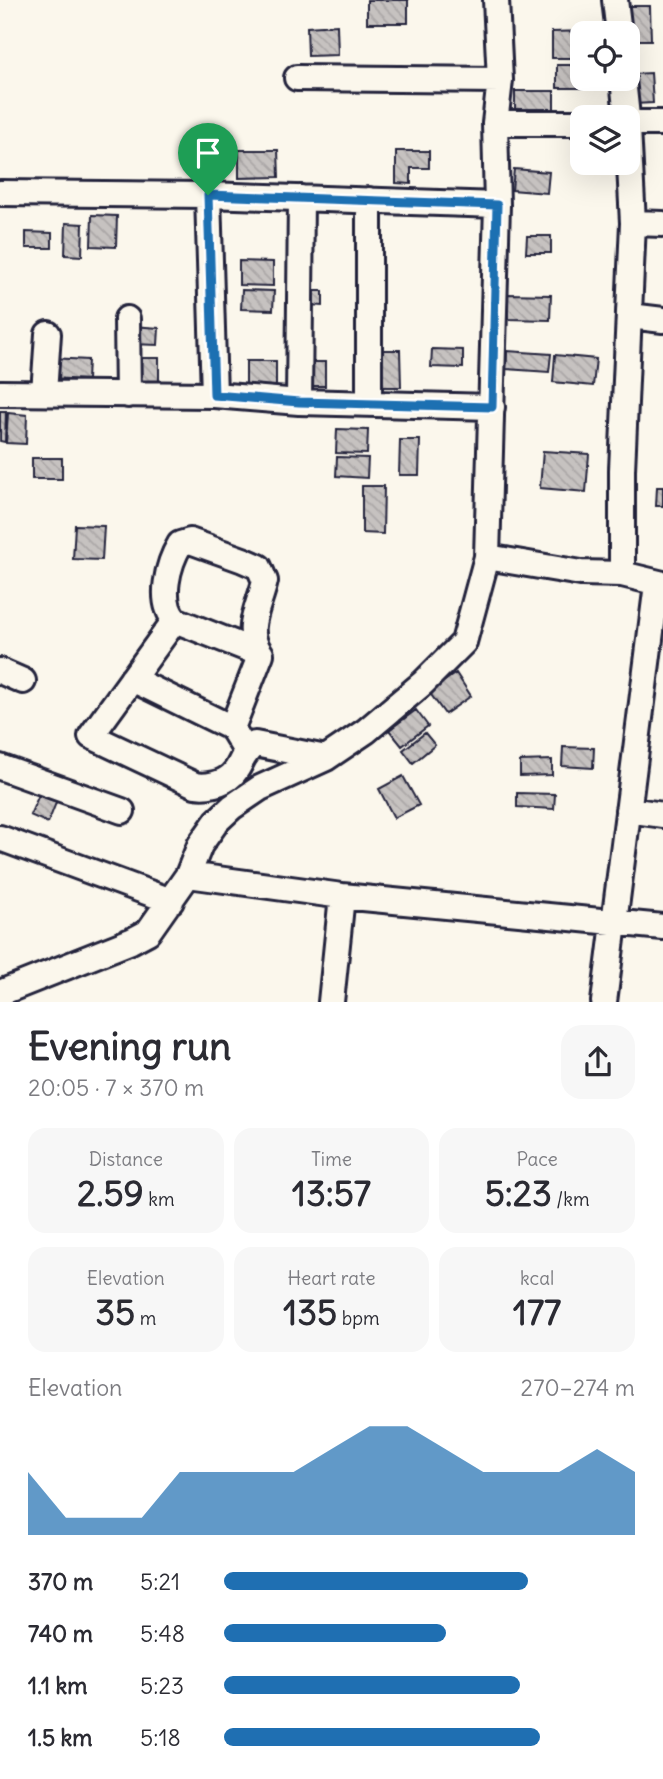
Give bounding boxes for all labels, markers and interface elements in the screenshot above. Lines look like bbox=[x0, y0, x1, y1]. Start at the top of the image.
map controls bbox=[570, 21, 640, 175]
button: locate bbox=[570, 21, 640, 91]
button: layers bbox=[570, 105, 640, 175]
pin bbox=[178, 123, 238, 195]
icon: arrive bbox=[189, 134, 227, 172]
text: Evening run bbox=[28, 1023, 231, 1070]
button: share bbox=[561, 1025, 635, 1099]
text: 20:05 · 7 × 370 m bbox=[28, 1073, 204, 1102]
text: Distance bbox=[89, 1147, 163, 1171]
text: Time bbox=[311, 1147, 352, 1171]
text: Pace bbox=[517, 1147, 558, 1171]
text: 2.59 bbox=[77, 1171, 144, 1215]
text: 13:57 bbox=[292, 1171, 371, 1215]
text: 5:23 bbox=[485, 1171, 552, 1215]
text: km bbox=[144, 1187, 175, 1211]
text: /km bbox=[552, 1187, 590, 1211]
text: Elevation bbox=[87, 1266, 165, 1290]
text: Heart rate bbox=[287, 1266, 376, 1290]
text: kcal bbox=[520, 1266, 554, 1290]
text: 35 bbox=[95, 1290, 135, 1334]
text: 135 bbox=[283, 1290, 337, 1334]
text: 177 bbox=[513, 1290, 561, 1334]
text: m bbox=[135, 1306, 156, 1330]
text: bpm bbox=[337, 1306, 380, 1330]
text: Elevation bbox=[28, 1373, 122, 1402]
text: 270–274 m bbox=[521, 1373, 635, 1402]
text: 370 m bbox=[28, 1567, 93, 1596]
text: 5:21 bbox=[140, 1567, 180, 1596]
text: 740 m bbox=[28, 1619, 93, 1648]
text: 5:48 bbox=[140, 1619, 185, 1648]
text: 1.1 km bbox=[28, 1671, 87, 1700]
text: 5:23 bbox=[140, 1671, 184, 1700]
text: 1.5 km bbox=[28, 1723, 93, 1752]
text: 5:18 bbox=[140, 1723, 181, 1752]

